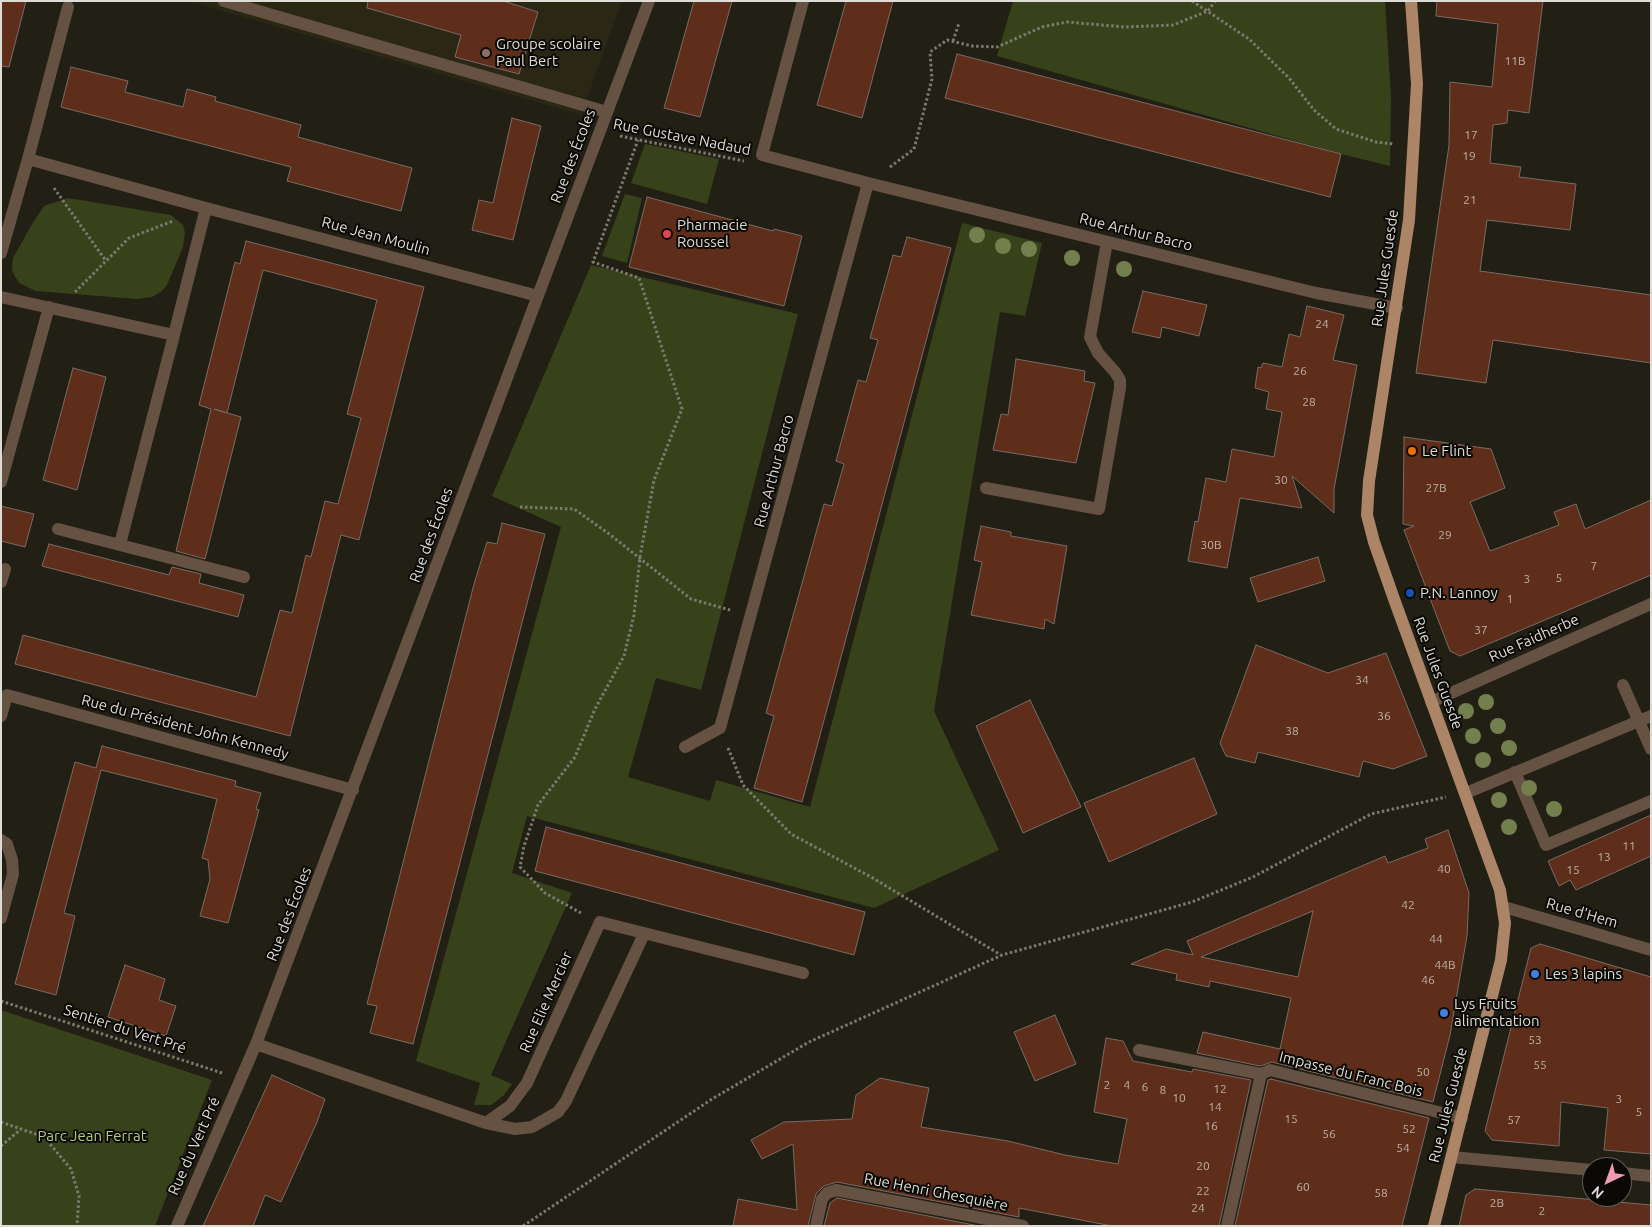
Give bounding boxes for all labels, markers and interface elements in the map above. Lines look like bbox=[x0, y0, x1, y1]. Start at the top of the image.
place label: Groupe scolaire Paul Bert bbox=[496, 35, 601, 70]
marker: Groupe scolaire Paul Bert bbox=[480, 47, 492, 59]
house number: 11B bbox=[1504, 54, 1526, 68]
street label: Rue des Écoles bbox=[547, 106, 599, 206]
street label: Rue Gustave Nadaud bbox=[612, 115, 752, 159]
house number: 17 bbox=[1464, 128, 1478, 142]
house number: 19 bbox=[1462, 149, 1476, 163]
house number: 21 bbox=[1463, 193, 1477, 207]
street label: Rue Jules Guesde bbox=[1368, 208, 1402, 328]
street label: Rue Arthur Bacro bbox=[1078, 209, 1194, 255]
street label: Rue Jean Moulin bbox=[320, 213, 432, 259]
place label: Pharmacie Roussel bbox=[677, 216, 747, 251]
marker: Pharmacie Roussel bbox=[661, 228, 673, 240]
house number: 24 bbox=[1315, 317, 1329, 331]
house number: 26 bbox=[1293, 364, 1307, 378]
house number: 28 bbox=[1302, 395, 1316, 409]
street label: Rue Arthur Bacro bbox=[750, 413, 798, 529]
place label: Le Flint bbox=[1422, 442, 1471, 460]
marker: Le Flint bbox=[1406, 445, 1418, 457]
house number: 30 bbox=[1274, 473, 1288, 487]
house number: 27B bbox=[1425, 481, 1447, 495]
street label: Rue des Écoles bbox=[406, 485, 456, 585]
house number: 29 bbox=[1438, 528, 1452, 542]
house number: 30B bbox=[1200, 538, 1222, 552]
house number: 7 bbox=[1591, 559, 1597, 573]
house number: 5 bbox=[1556, 571, 1562, 585]
house number: 3 bbox=[1524, 572, 1530, 586]
place label: P.N. Lannoy bbox=[1420, 584, 1498, 602]
marker: P.N. Lannoy bbox=[1404, 587, 1416, 599]
house number: 1 bbox=[1507, 592, 1513, 606]
street label: Rue Faidherbe bbox=[1486, 610, 1582, 666]
street label: Rue Jules Guesde bbox=[1409, 614, 1467, 732]
house number: 37 bbox=[1474, 623, 1488, 637]
house number: 34 bbox=[1355, 673, 1369, 687]
street label: Rue du Président John Kennedy bbox=[79, 691, 291, 763]
house number: 36 bbox=[1377, 709, 1391, 723]
house number: 38 bbox=[1285, 724, 1299, 738]
house number: 11 bbox=[1622, 839, 1636, 853]
house number: 13 bbox=[1597, 850, 1611, 864]
house number: 40 bbox=[1437, 862, 1451, 876]
house number: 15 bbox=[1566, 863, 1580, 877]
street label: Rue des Écoles bbox=[263, 864, 315, 964]
street label: Rue d'Hem bbox=[1544, 894, 1620, 932]
house number: 42 bbox=[1401, 898, 1415, 912]
house number: 44 bbox=[1429, 932, 1443, 946]
street label: Rue Elie Mercier bbox=[516, 949, 576, 1055]
house number: 44B bbox=[1434, 958, 1456, 972]
place label: Les 3 lapins bbox=[1545, 965, 1622, 983]
marker: Les 3 lapins bbox=[1529, 968, 1541, 980]
house number: 46 bbox=[1421, 973, 1435, 987]
place label: Lys Fruits alimentation bbox=[1454, 995, 1540, 1030]
street label: Sentier du Vert Pré bbox=[62, 1001, 188, 1057]
marker: Lys Fruits alimentation bbox=[1438, 1007, 1450, 1019]
house number: 53 bbox=[1528, 1033, 1542, 1047]
street label: Rue Jules Guesde bbox=[1425, 1046, 1471, 1164]
street label: Impasse du Franc Bois bbox=[1277, 1047, 1425, 1101]
house number: 55 bbox=[1533, 1058, 1547, 1072]
house number: 50 bbox=[1416, 1065, 1430, 1079]
house number: 2 bbox=[1104, 1078, 1110, 1092]
house number: 4 bbox=[1124, 1078, 1130, 1092]
house number: 6 bbox=[1142, 1080, 1148, 1094]
house number: 12 bbox=[1213, 1082, 1227, 1096]
house number: 8 bbox=[1160, 1083, 1166, 1097]
house number: 10 bbox=[1172, 1091, 1186, 1105]
house number: 3 bbox=[1616, 1092, 1622, 1106]
street label: Rue du Vert Pré bbox=[164, 1094, 224, 1198]
house number: 14 bbox=[1208, 1100, 1222, 1114]
house number: 5 bbox=[1636, 1105, 1642, 1119]
house number: 15 bbox=[1284, 1112, 1298, 1126]
house number: 57 bbox=[1507, 1113, 1521, 1127]
house number: 16 bbox=[1204, 1119, 1218, 1133]
house number: 52 bbox=[1402, 1122, 1416, 1136]
park label: Parc Jean Ferrat bbox=[37, 1127, 147, 1145]
house number: 56 bbox=[1322, 1127, 1336, 1141]
house number: 54 bbox=[1396, 1141, 1410, 1155]
north arrow bbox=[1582, 1157, 1632, 1207]
house number: 20 bbox=[1196, 1159, 1210, 1173]
street label: Rue Henri Ghesquière bbox=[863, 1169, 1009, 1215]
house number: 60 bbox=[1296, 1180, 1310, 1194]
text: N bbox=[1588, 1183, 1607, 1202]
house number: 22 bbox=[1196, 1184, 1210, 1198]
house number: 58 bbox=[1374, 1186, 1388, 1200]
house number: 2B bbox=[1490, 1196, 1504, 1210]
house number: 24 bbox=[1191, 1201, 1205, 1215]
house number: 2 bbox=[1539, 1204, 1545, 1218]

